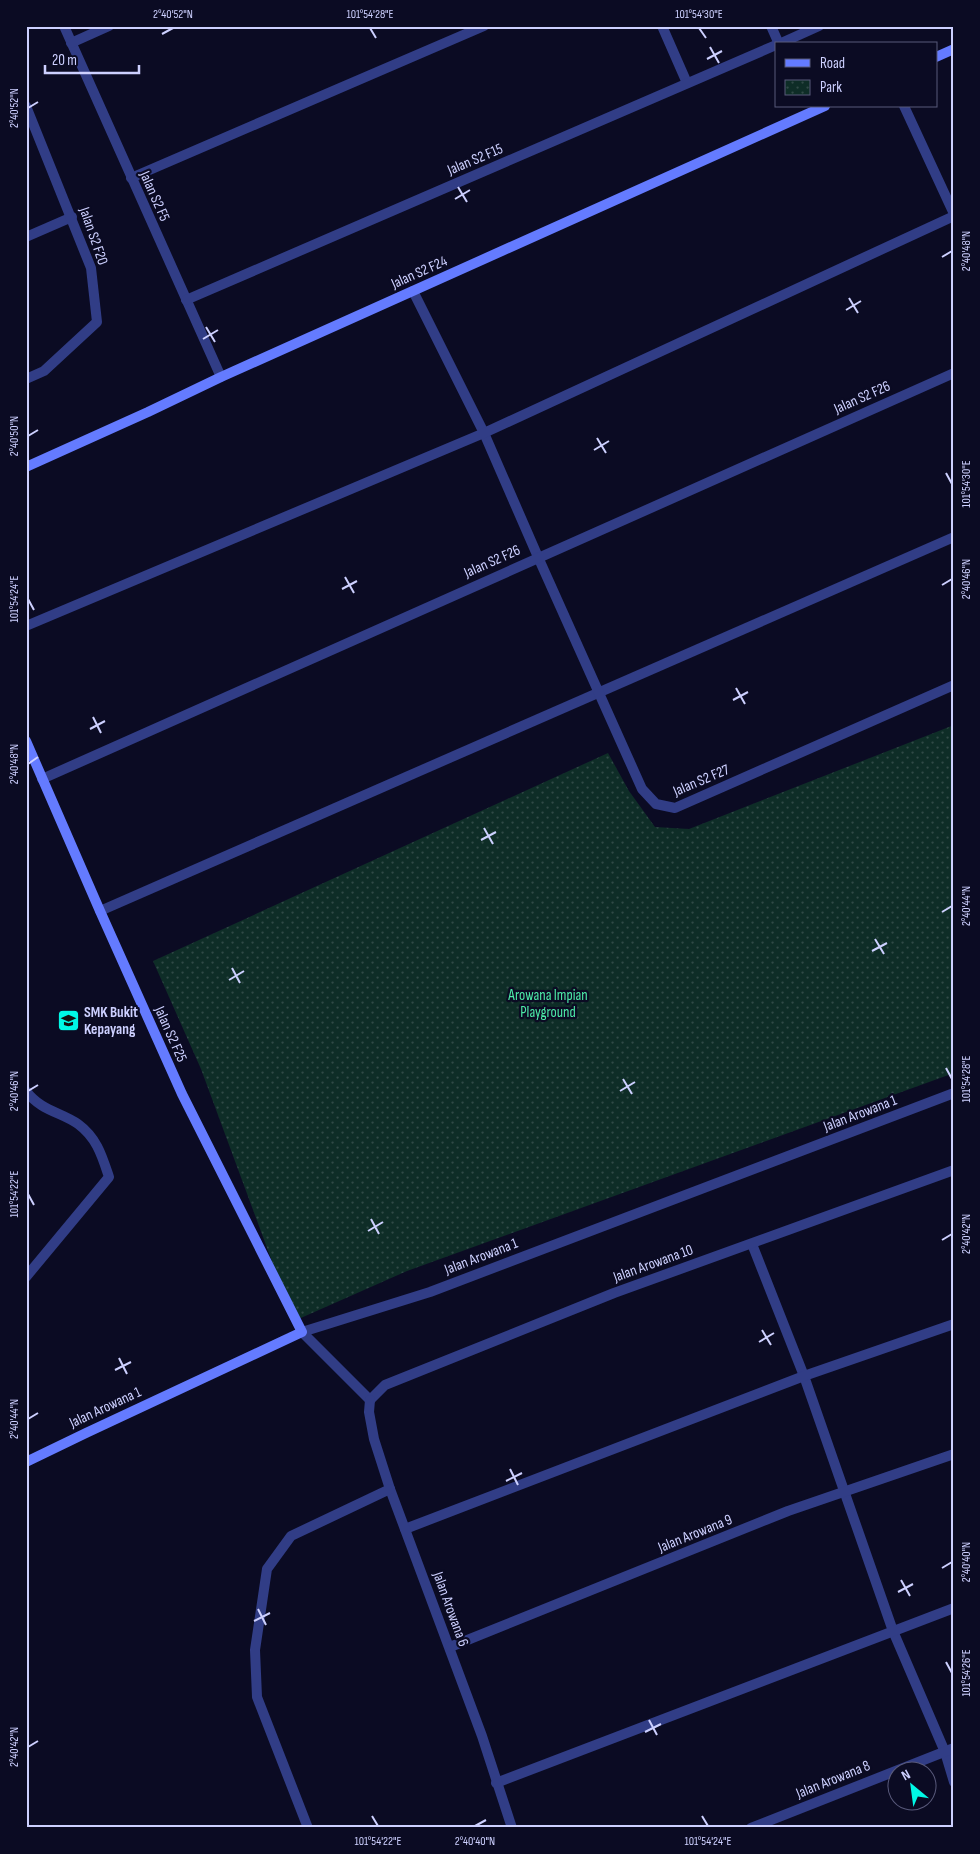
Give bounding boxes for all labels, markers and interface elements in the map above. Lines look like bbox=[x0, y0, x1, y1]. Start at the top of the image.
text: 2°40'52"N bbox=[153, 7, 193, 22]
text: 101°54'28"E bbox=[346, 7, 394, 22]
text: 101°54'30"E bbox=[675, 7, 723, 22]
scale bar bbox=[45, 42, 139, 74]
legend bbox=[775, 42, 938, 108]
text: 20 m bbox=[52, 51, 77, 70]
text: Road bbox=[820, 54, 845, 73]
text: Park bbox=[820, 78, 842, 97]
text: 2°40'52"N bbox=[7, 88, 22, 128]
street label: Jalan S2 F15 bbox=[444, 139, 506, 180]
street label: Jalan S2 F5 bbox=[135, 167, 174, 224]
street label: Jalan S2 F20 bbox=[74, 204, 112, 268]
text: 2°40'48"N bbox=[959, 231, 974, 271]
street label: Jalan S2 F24 bbox=[387, 252, 450, 294]
street label: Jalan S2 F26 bbox=[830, 377, 893, 419]
text: 2°40'50"N bbox=[7, 416, 22, 456]
text: 101°54'30"E bbox=[959, 460, 974, 508]
street label: Jalan S2 F26 bbox=[460, 541, 523, 583]
text: 2°40'46"N bbox=[959, 559, 974, 599]
text: 101°54'24"E bbox=[7, 576, 22, 622]
text: 2°40'48"N bbox=[7, 744, 22, 784]
street label: Jalan S2 F27 bbox=[669, 760, 732, 801]
text: 2°40'44"N bbox=[959, 886, 974, 926]
park label: Arowana Impian Playground bbox=[507, 986, 588, 1022]
street label: Jalan S2 F25 bbox=[149, 1002, 191, 1065]
place label: SMK Bukit Kepayang bbox=[84, 1003, 138, 1039]
school or university icon: SMK Bukit Kepayang bbox=[56, 1009, 80, 1033]
text: 101°54'28"E bbox=[959, 1055, 974, 1103]
text: 2°40'46"N bbox=[7, 1071, 22, 1111]
street label: Jalan Arowana 1 bbox=[820, 1091, 900, 1136]
text: 101°54'22"E bbox=[7, 1171, 22, 1217]
text: 2°40'42"N bbox=[959, 1214, 974, 1254]
street label: Jalan Arowana 1 bbox=[441, 1234, 521, 1279]
street label: Jalan Arowana 10 bbox=[610, 1240, 696, 1287]
street label: Jalan Arowana 1 bbox=[65, 1382, 145, 1433]
text: 2°40'44"N bbox=[7, 1399, 22, 1439]
street label: Jalan Arowana 9 bbox=[654, 1510, 735, 1557]
text: 2°40'40"N bbox=[959, 1542, 974, 1582]
street label: Jalan Arowana 6 bbox=[428, 1568, 473, 1649]
text: 101°54'26"E bbox=[959, 1649, 974, 1697]
text: 2°40'42"N bbox=[7, 1727, 22, 1767]
street label: Jalan Arowana 8 bbox=[792, 1756, 873, 1803]
north arrow bbox=[888, 1762, 938, 1812]
text: N bbox=[899, 1766, 913, 1784]
text: 101°54'22"E bbox=[355, 1834, 401, 1849]
text: 2°40'40"N bbox=[455, 1834, 495, 1849]
text: 101°54'24"E bbox=[685, 1834, 731, 1849]

